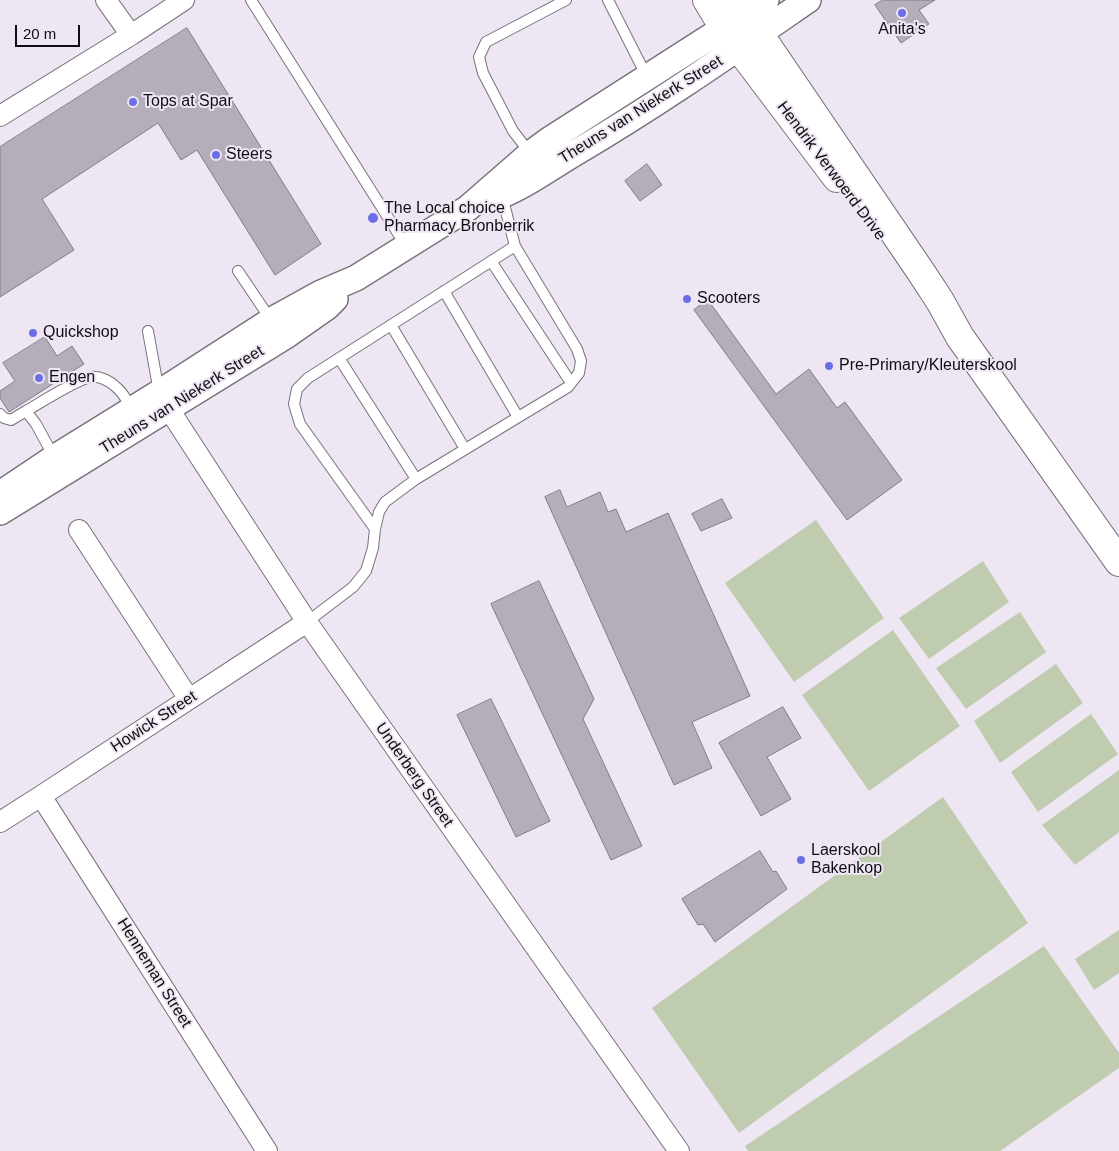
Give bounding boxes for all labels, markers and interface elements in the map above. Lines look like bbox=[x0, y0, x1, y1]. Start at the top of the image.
marker: Anita's bbox=[896, 7, 908, 19]
scale bar bbox=[18, 15, 82, 47]
place label: Anita's bbox=[878, 20, 926, 40]
text: 20 m bbox=[23, 25, 56, 42]
street label: Theuns van Niekerk Street bbox=[556, 52, 726, 168]
place label: Tops at Spar bbox=[143, 92, 233, 112]
marker: Tops at Spar bbox=[127, 96, 139, 108]
street label: Hendrik Verwoerd Drive bbox=[772, 98, 890, 244]
place label: Steers bbox=[226, 145, 272, 165]
marker: Steers bbox=[210, 149, 222, 161]
place label: The Local choice Pharmacy Bronberrik bbox=[384, 199, 534, 237]
marker: The Local choice Pharmacy Bronberrik bbox=[366, 211, 380, 225]
place label: Scooters bbox=[697, 289, 760, 309]
marker: Scooters bbox=[681, 293, 693, 305]
place label: Quickshop bbox=[43, 323, 119, 343]
marker: Quickshop bbox=[27, 327, 39, 339]
street label: Theuns van Niekerk Street bbox=[97, 342, 267, 458]
place label: Pre-Primary/Kleuterskool bbox=[839, 356, 1017, 376]
marker: Pre-Primary/Kleuterskool bbox=[823, 360, 835, 372]
place label: Engen bbox=[49, 368, 95, 388]
marker: Engen bbox=[33, 372, 45, 384]
street label: Howick Street bbox=[107, 687, 201, 757]
street label: Underberg Street bbox=[371, 719, 457, 831]
place label: Laerskool Bakenkop bbox=[811, 841, 882, 879]
marker: Laerskool Bakenkop bbox=[795, 854, 807, 866]
street label: Henneman Street bbox=[113, 915, 195, 1031]

